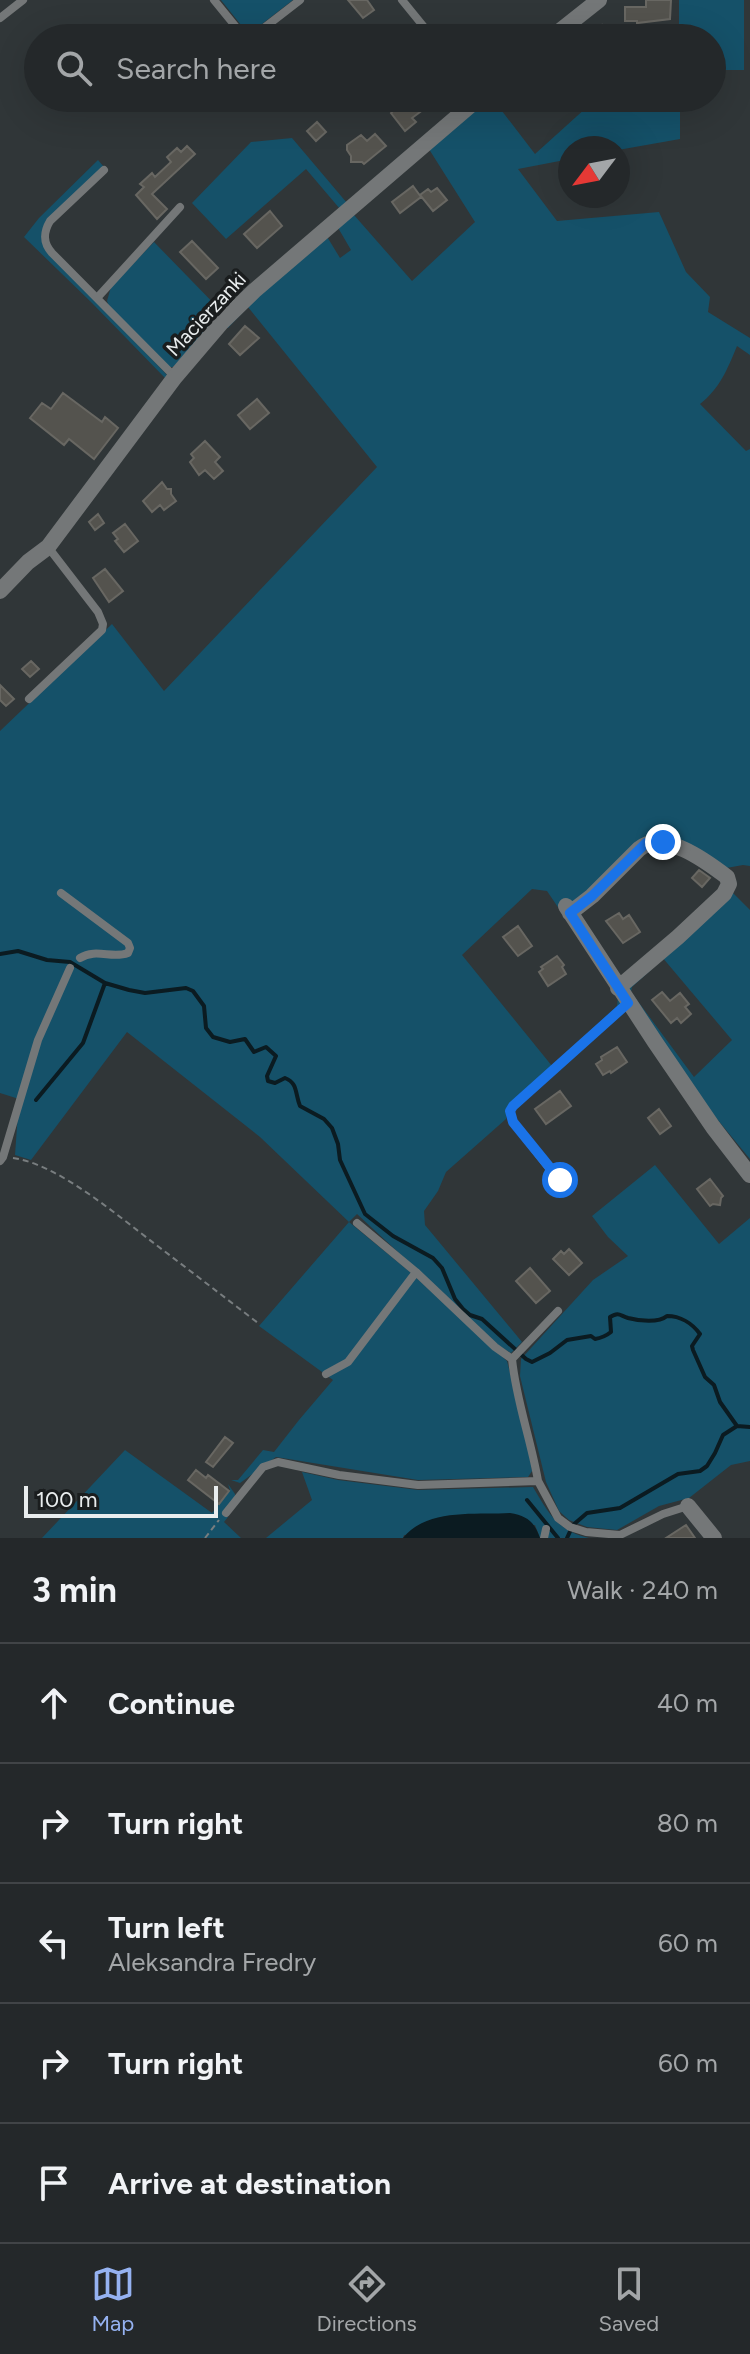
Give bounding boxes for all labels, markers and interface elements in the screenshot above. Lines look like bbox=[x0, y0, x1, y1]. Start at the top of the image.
search box bbox=[24, 24, 726, 112]
icon: search bbox=[52, 46, 96, 90]
text: Search here bbox=[116, 50, 276, 87]
north arrow bbox=[558, 136, 630, 208]
street label: Macierzanki bbox=[161, 267, 251, 361]
route end bbox=[645, 824, 681, 860]
route start bbox=[542, 1162, 578, 1198]
scale bar bbox=[24, 1482, 218, 1518]
text: 100 m bbox=[36, 1486, 97, 1513]
text: 3 min bbox=[32, 1570, 117, 1611]
text: Walk · 240 m bbox=[567, 1574, 718, 1606]
icon: ahead bbox=[32, 1681, 76, 1725]
text: Continue bbox=[108, 1685, 235, 1722]
text: 40 m bbox=[657, 1687, 718, 1719]
icon: right bbox=[32, 1801, 76, 1845]
text: Turn right bbox=[108, 1805, 243, 1842]
text: 80 m bbox=[657, 1807, 718, 1839]
text: Turn left bbox=[108, 1909, 225, 1946]
icon: left bbox=[32, 1921, 76, 1965]
text: 60 m bbox=[658, 1927, 718, 1959]
text: Aleksandra Fredry bbox=[108, 1946, 316, 1978]
icon: right bbox=[32, 2041, 76, 2085]
text: Turn right bbox=[108, 2045, 243, 2082]
text: 60 m bbox=[658, 2047, 718, 2079]
icon: arrive bbox=[32, 2161, 76, 2205]
text: Arrive at destination bbox=[108, 2165, 391, 2202]
tab: Map bbox=[91, 2262, 135, 2337]
tab: Directions bbox=[317, 2262, 417, 2337]
tab: Saved bbox=[598, 2262, 659, 2337]

